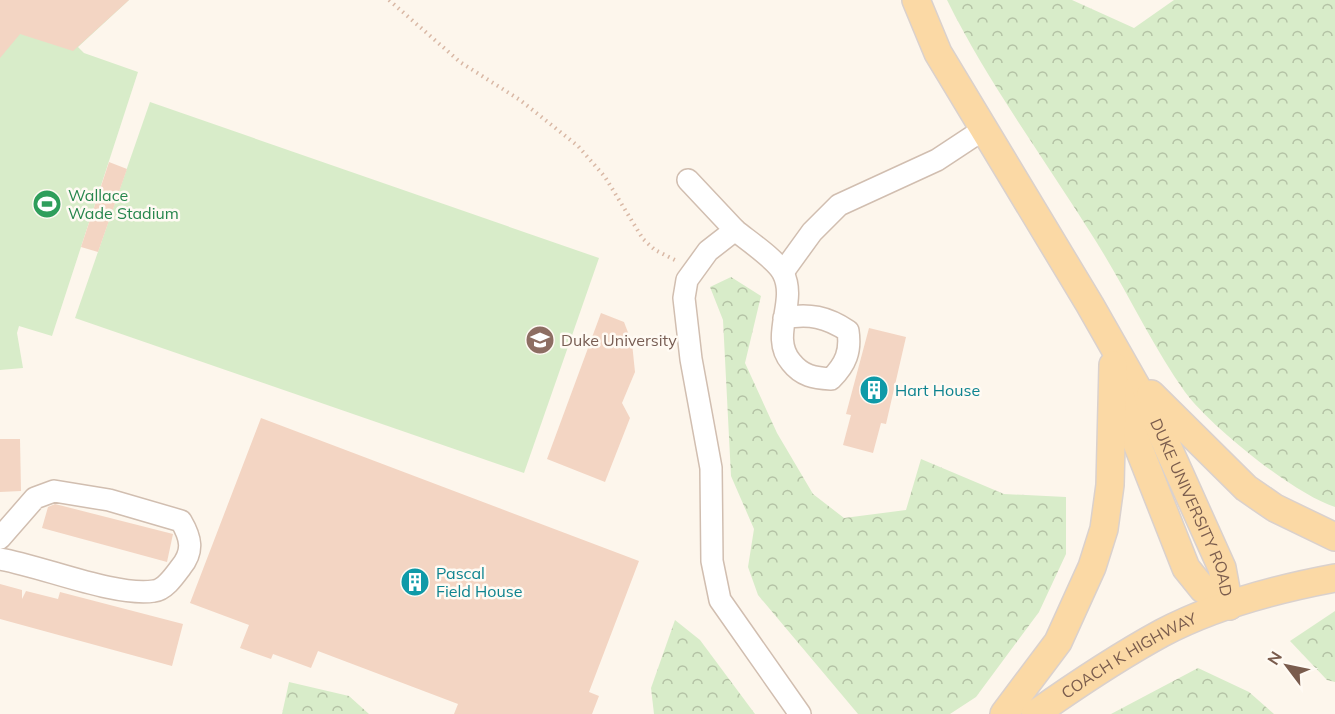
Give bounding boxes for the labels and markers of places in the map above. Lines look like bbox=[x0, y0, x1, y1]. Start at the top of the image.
place label: Wallace Wade Stadium bbox=[68, 185, 179, 223]
sports icon: Wallace Wade Stadium bbox=[31, 188, 63, 220]
school or university icon: Duke University bbox=[524, 324, 556, 356]
place label: Duke University bbox=[561, 330, 677, 350]
building icon: Hart House bbox=[858, 374, 890, 406]
place label: Hart House bbox=[895, 380, 980, 400]
place label: Pascal Field House bbox=[436, 563, 522, 601]
building icon: Pascal Field House bbox=[399, 566, 431, 598]

